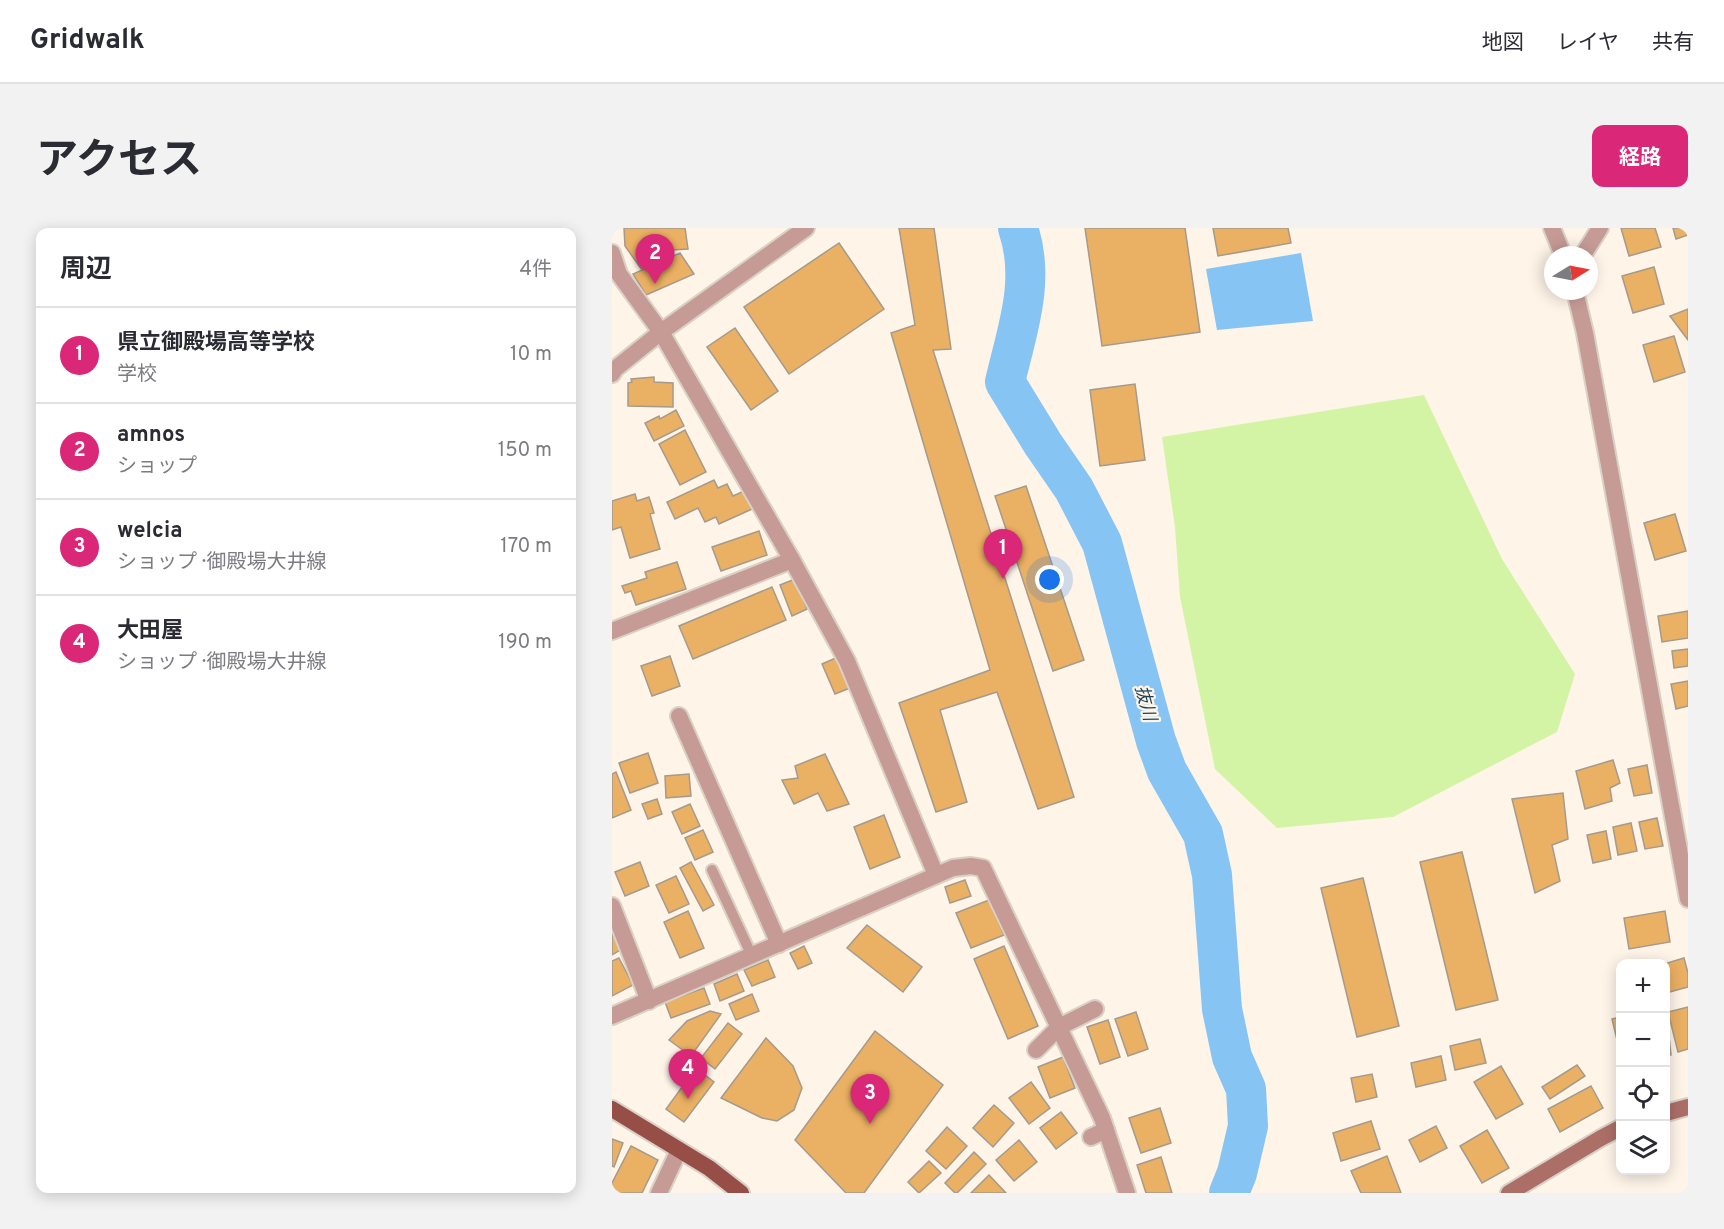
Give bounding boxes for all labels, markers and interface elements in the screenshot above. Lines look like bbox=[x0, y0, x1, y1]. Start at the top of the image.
text: Gridwalk bbox=[30, 23, 145, 59]
text: 地図 bbox=[1482, 30, 1524, 57]
text: レイヤ bbox=[1557, 30, 1619, 57]
text: 共有 bbox=[1652, 30, 1694, 57]
button: 経路 bbox=[1592, 125, 1688, 187]
text: アクセス bbox=[36, 136, 202, 189]
pin: 2 bbox=[636, 235, 675, 284]
north arrow bbox=[1544, 246, 1598, 300]
text: 周辺 bbox=[60, 254, 112, 287]
text: 4件 bbox=[520, 257, 552, 283]
text: 県立御殿場高等学校 bbox=[117, 330, 315, 357]
text: 1 bbox=[76, 342, 84, 368]
text: 10 m bbox=[510, 342, 552, 368]
text: 学校 bbox=[117, 362, 157, 388]
text: amnos bbox=[117, 422, 185, 449]
text: 2 bbox=[73, 438, 86, 464]
text: 150 m bbox=[498, 438, 552, 464]
text: ショップ bbox=[117, 454, 197, 480]
text: welcia bbox=[117, 518, 182, 545]
pin: 1 bbox=[984, 530, 1022, 579]
text: 3 bbox=[74, 534, 86, 560]
text: 170 m bbox=[500, 534, 552, 560]
text: ショップ · 御殿場大井線 bbox=[117, 550, 326, 576]
your location bbox=[1035, 565, 1064, 594]
text: 大田屋 bbox=[117, 618, 183, 645]
text: 4 bbox=[73, 630, 86, 656]
text: 190 m bbox=[498, 630, 552, 656]
text: ショップ · 御殿場大井線 bbox=[117, 650, 326, 676]
water label: 抜川 bbox=[1129, 683, 1161, 726]
map controls bbox=[1616, 959, 1670, 1175]
button: + bbox=[1616, 959, 1670, 1013]
button: − bbox=[1616, 1013, 1670, 1067]
pin: 4 bbox=[668, 1050, 708, 1099]
button: locate bbox=[1616, 1067, 1670, 1121]
pin: 3 bbox=[850, 1074, 890, 1124]
button: layers bbox=[1616, 1121, 1670, 1175]

